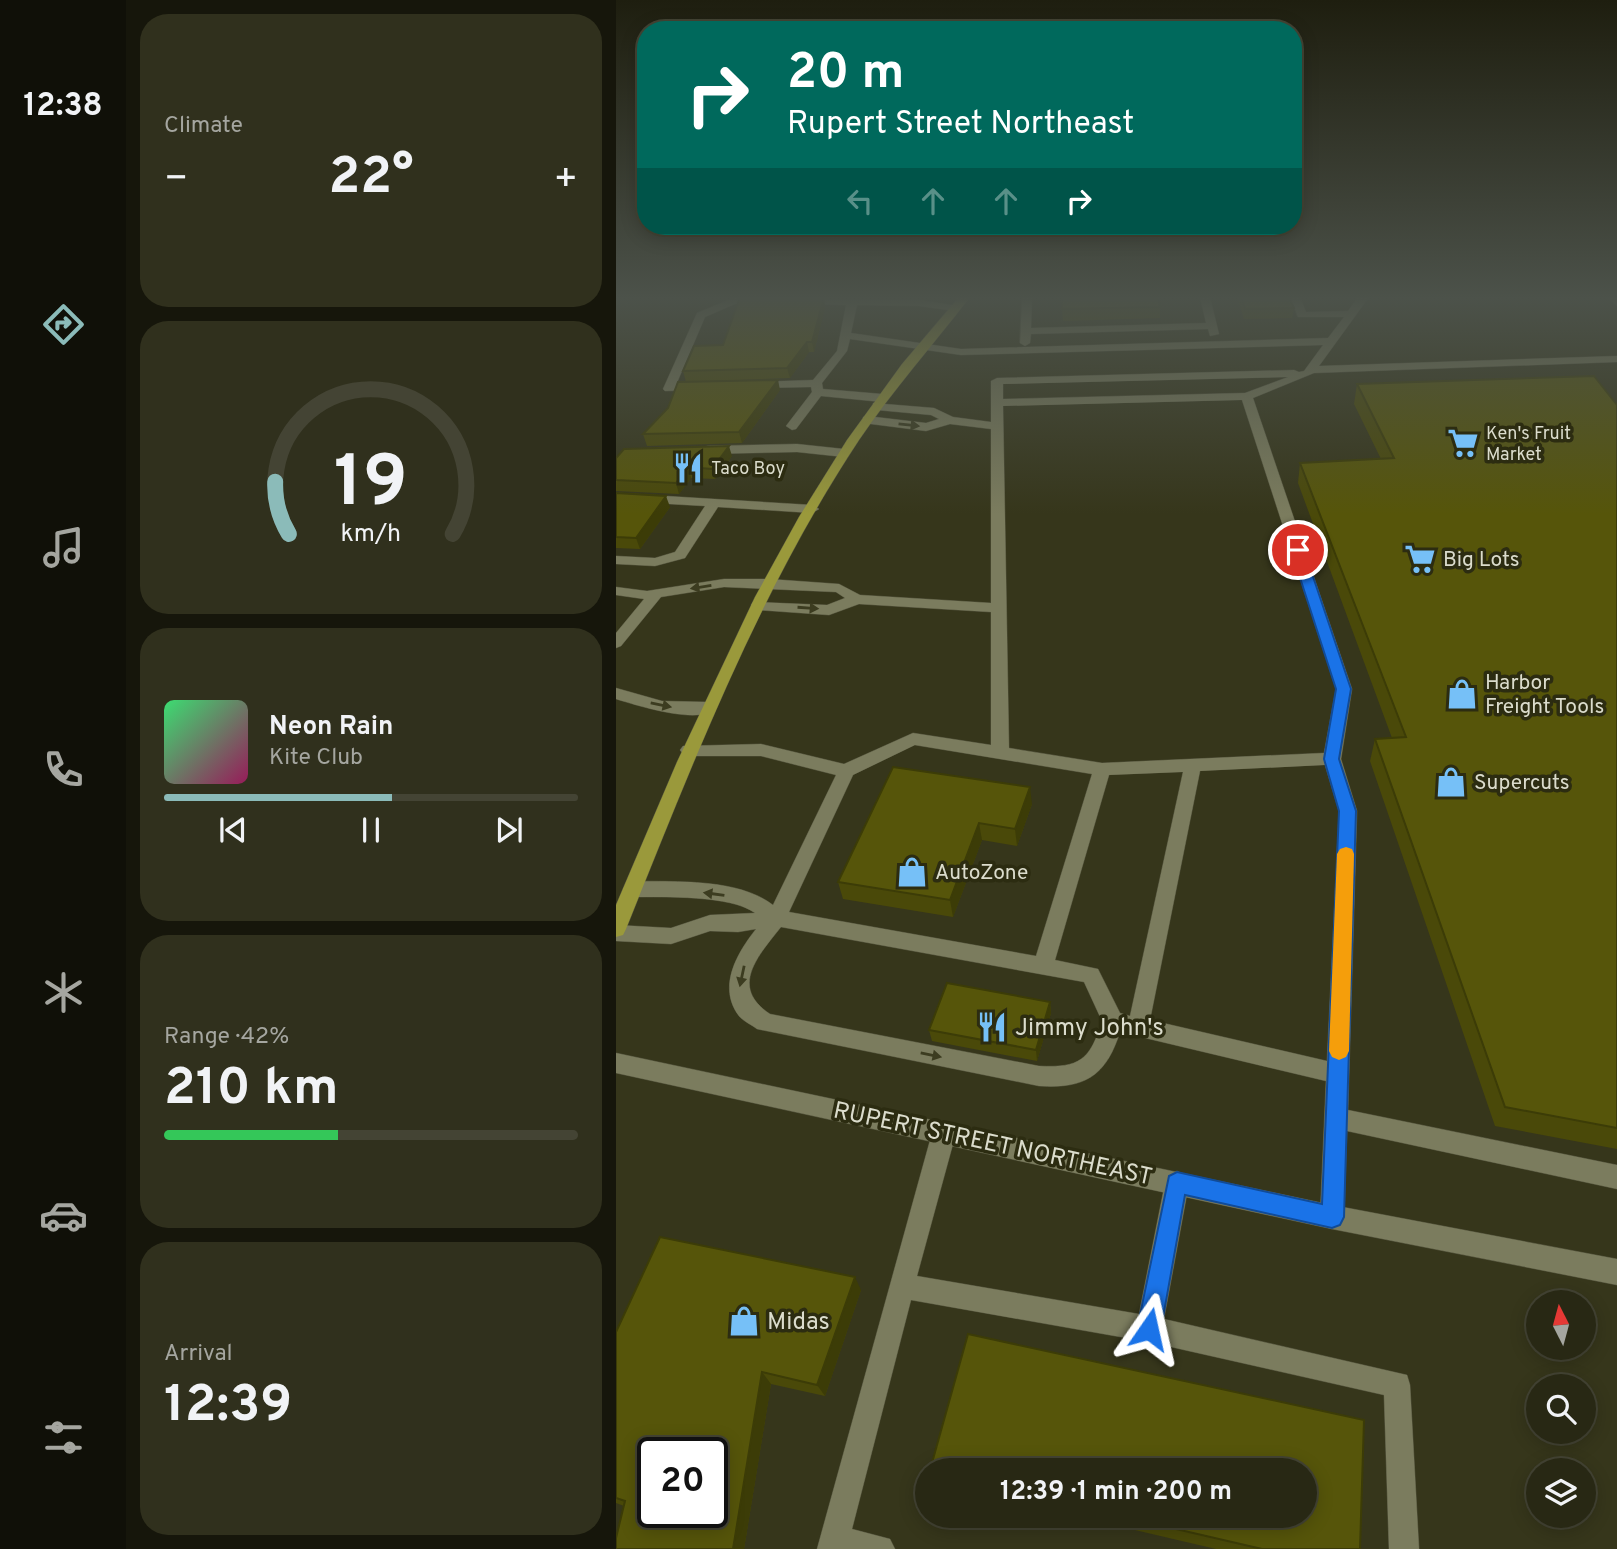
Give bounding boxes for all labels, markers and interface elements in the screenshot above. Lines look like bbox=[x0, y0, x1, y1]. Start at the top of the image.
text: 20 m bbox=[787, 44, 904, 106]
icon: right bbox=[672, 49, 763, 140]
text: 12:38 bbox=[23, 87, 103, 127]
text: Rupert Street Northeast bbox=[787, 105, 1134, 145]
text: Climate bbox=[164, 112, 243, 141]
text: 22° bbox=[328, 146, 414, 212]
text: − bbox=[164, 156, 189, 205]
text: + bbox=[553, 156, 578, 205]
icon: left bbox=[841, 182, 879, 220]
icon: ahead bbox=[914, 182, 952, 220]
icon: ahead bbox=[987, 182, 1025, 220]
icon: right bbox=[1060, 182, 1098, 220]
icon: directions bbox=[39, 300, 88, 349]
one-way arrow bbox=[898, 419, 920, 430]
place label: Ken's Fruit Market bbox=[1486, 423, 1571, 467]
supermarket icon: Ken's Fruit Market bbox=[1446, 426, 1480, 460]
text: 19 bbox=[334, 440, 408, 532]
restaurant icon: Taco Boy bbox=[671, 451, 705, 485]
place label: Taco Boy bbox=[711, 458, 785, 481]
text: km/h bbox=[341, 518, 401, 550]
pin bbox=[1268, 520, 1328, 580]
icon: music bbox=[39, 523, 88, 572]
icon: arrive bbox=[1279, 531, 1317, 569]
supermarket icon: Big Lots bbox=[1403, 542, 1437, 576]
place label: Big Lots bbox=[1443, 547, 1520, 574]
one-way arrow bbox=[690, 582, 712, 593]
one-way arrow bbox=[797, 603, 819, 614]
place label: Harbor Freight Tools bbox=[1485, 670, 1604, 721]
shop icon: Harbor Freight Tools bbox=[1445, 677, 1479, 711]
one-way arrow bbox=[651, 700, 673, 711]
text: Neon Rain bbox=[269, 711, 394, 744]
text: Kite Club bbox=[269, 744, 363, 773]
icon: phone bbox=[39, 745, 88, 794]
shop icon: Supercuts bbox=[1434, 765, 1468, 799]
place label: Supercuts bbox=[1474, 770, 1570, 797]
icon: previous bbox=[214, 811, 252, 849]
icon: pause bbox=[352, 811, 390, 849]
icon: next bbox=[490, 811, 528, 849]
shop icon: AutoZone bbox=[895, 855, 929, 889]
place label: AutoZone bbox=[935, 860, 1028, 887]
one-way arrow bbox=[703, 889, 725, 900]
one-way arrow bbox=[737, 965, 748, 987]
icon: climate bbox=[39, 968, 88, 1017]
restaurant icon: Jimmy John's bbox=[975, 1010, 1009, 1044]
place label: Jimmy John's bbox=[1015, 1014, 1164, 1044]
text: Range · 42% bbox=[164, 1023, 289, 1052]
one-way arrow bbox=[920, 1049, 942, 1060]
text: 210 km bbox=[164, 1057, 339, 1123]
street label: RUPERT STREET NORTHEAST bbox=[830, 1096, 1155, 1193]
icon: car bbox=[39, 1191, 88, 1240]
north arrow bbox=[1526, 1290, 1596, 1360]
map controls bbox=[1526, 1290, 1596, 1528]
position arrow bbox=[1112, 1292, 1186, 1366]
shop icon: Midas bbox=[727, 1304, 761, 1338]
place label: Midas bbox=[767, 1308, 830, 1338]
text: Arrival bbox=[164, 1340, 233, 1369]
text: 12:39 bbox=[164, 1374, 292, 1440]
button: search bbox=[1526, 1374, 1596, 1444]
icon: filters bbox=[39, 1413, 88, 1462]
speed limit sign: 20 bbox=[637, 1437, 728, 1528]
button: layers bbox=[1526, 1458, 1596, 1528]
text: 12:39 · 1 min · 200 m bbox=[1000, 1476, 1232, 1509]

